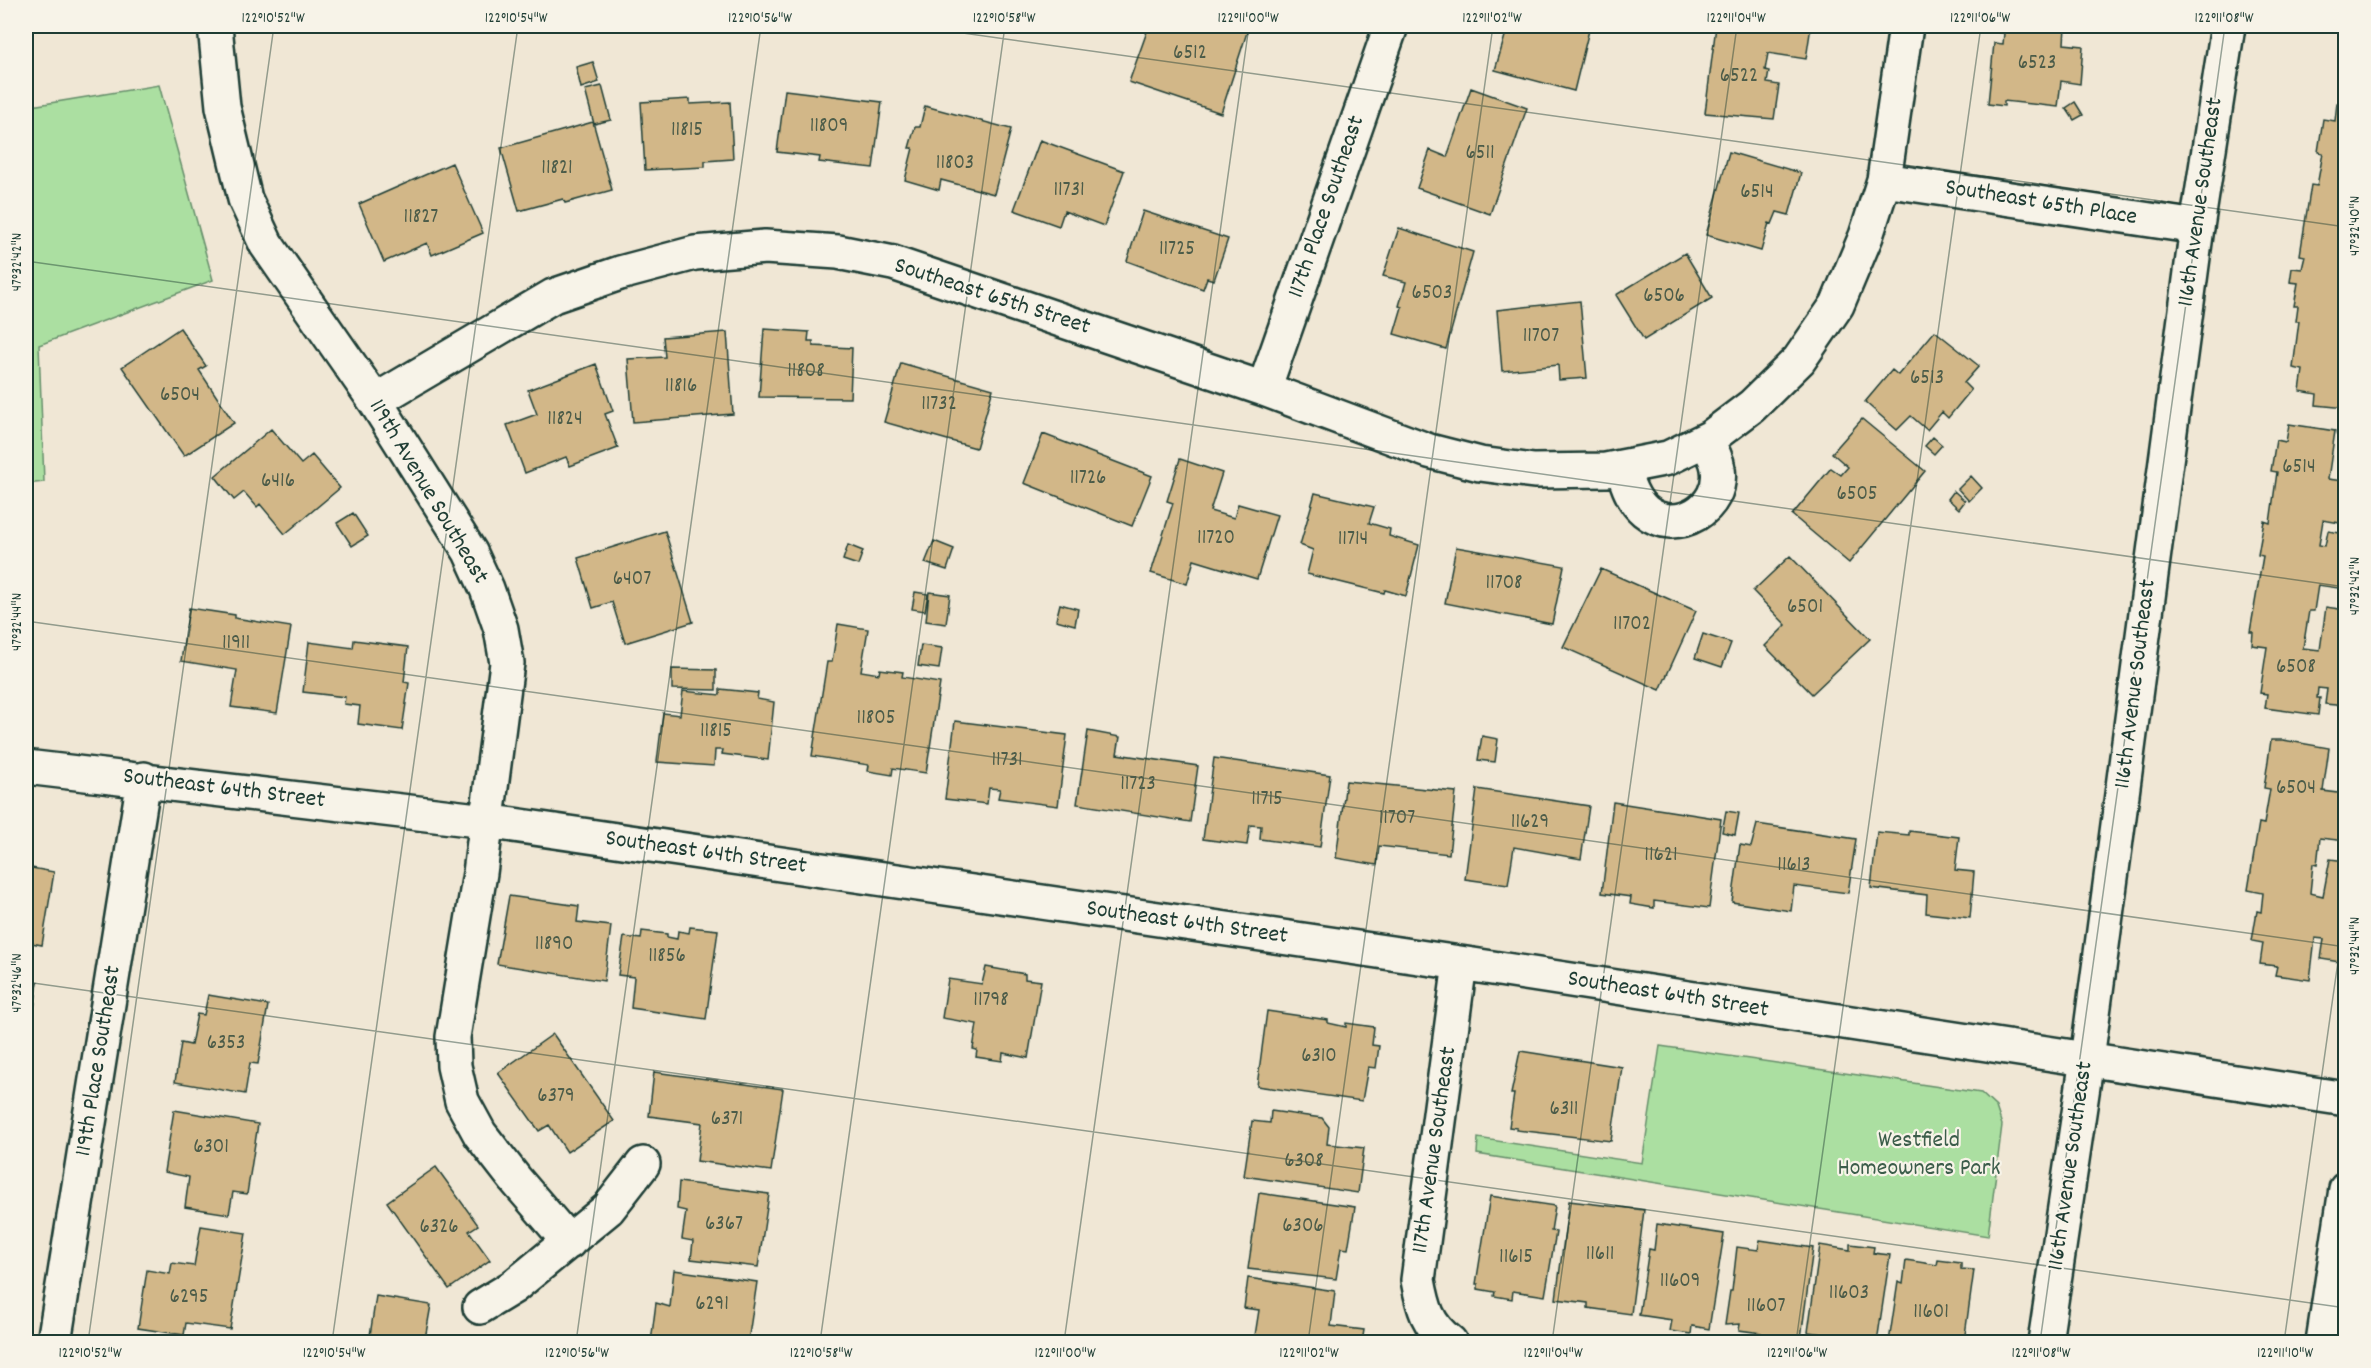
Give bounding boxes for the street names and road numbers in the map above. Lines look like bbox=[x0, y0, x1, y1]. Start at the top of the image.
street label: 116th Avenue Southeast bbox=[2169, 95, 2233, 309]
street label: 117th Place Southeast bbox=[1280, 111, 1374, 303]
street label: Southeast 65th Place bbox=[1943, 171, 2139, 235]
street label: Southeast 65th Street bbox=[890, 249, 1095, 345]
street label: 119th Avenue Southeast bbox=[359, 393, 497, 591]
street label: 116th Avenue Southeast bbox=[2106, 577, 2166, 791]
street label: Southeast 64th Street bbox=[121, 760, 327, 818]
street label: Southeast 64th Street bbox=[603, 822, 809, 884]
street label: Southeast 64th Street bbox=[1084, 892, 1290, 954]
street label: Southeast 64th Street bbox=[1565, 962, 1771, 1028]
street label: 119th Place Southeast bbox=[67, 963, 131, 1159]
street label: 117th Avenue Southeast bbox=[1404, 1044, 1466, 1256]
street label: 116th Avenue Southeast bbox=[2039, 1059, 2103, 1273]

